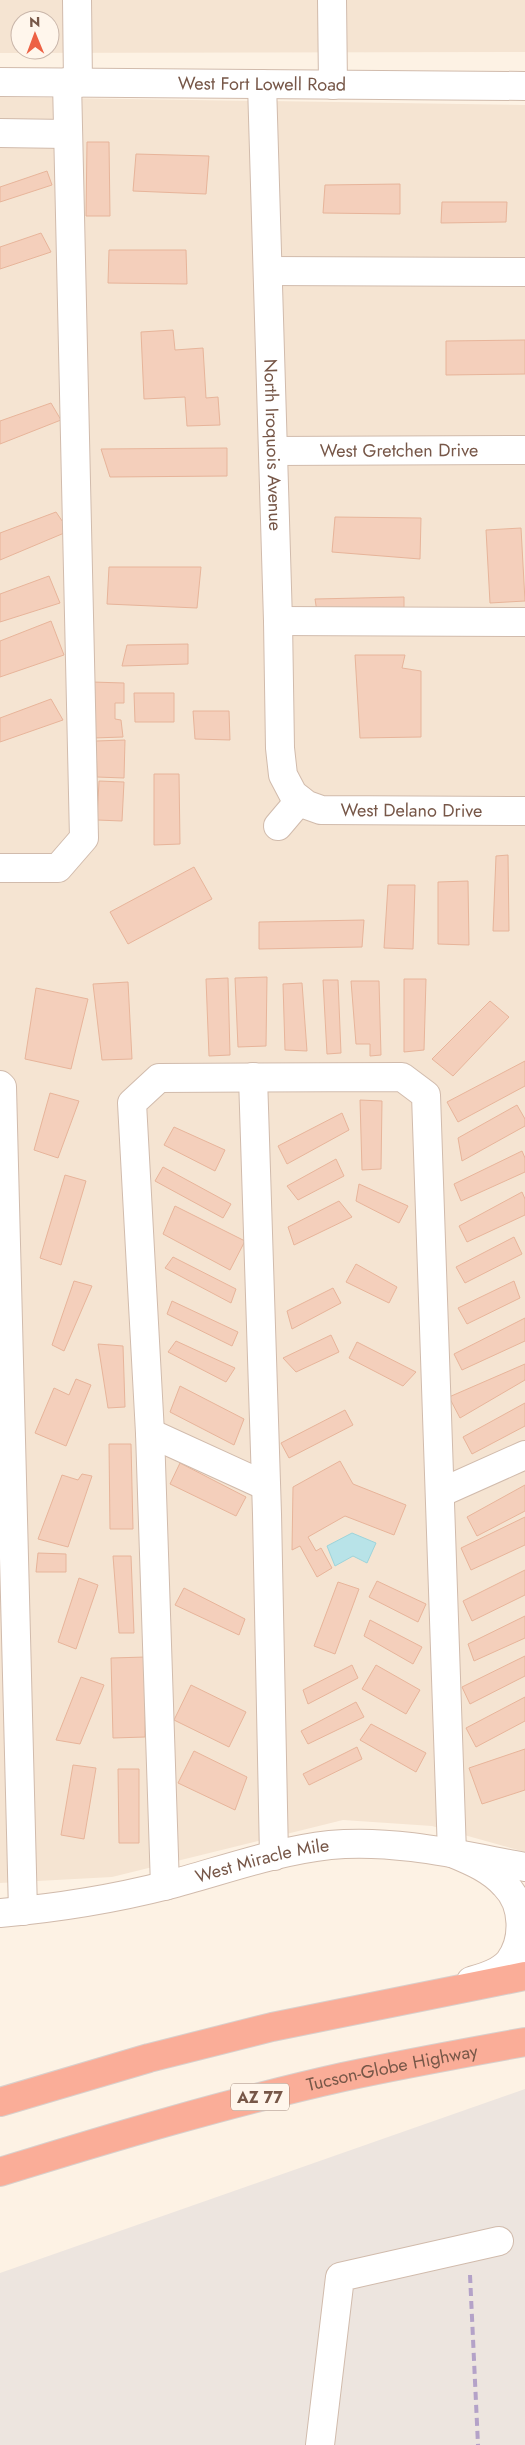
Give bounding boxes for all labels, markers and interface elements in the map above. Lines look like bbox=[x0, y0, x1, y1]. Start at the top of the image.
north arrow bbox=[10, 10, 60, 60]
text: N bbox=[29, 12, 41, 32]
street label: West Fort Lowell Road bbox=[178, 70, 346, 98]
street label: North Iroquois Avenue bbox=[257, 358, 288, 531]
street label: West Gretchen Drive bbox=[320, 437, 478, 464]
street label: West Delano Drive bbox=[340, 797, 482, 824]
street label: West Miracle Mile bbox=[192, 1832, 331, 1890]
street label: Tucson-Globe Highway bbox=[304, 2038, 480, 2098]
road number: AZ 77 bbox=[231, 2084, 289, 2110]

